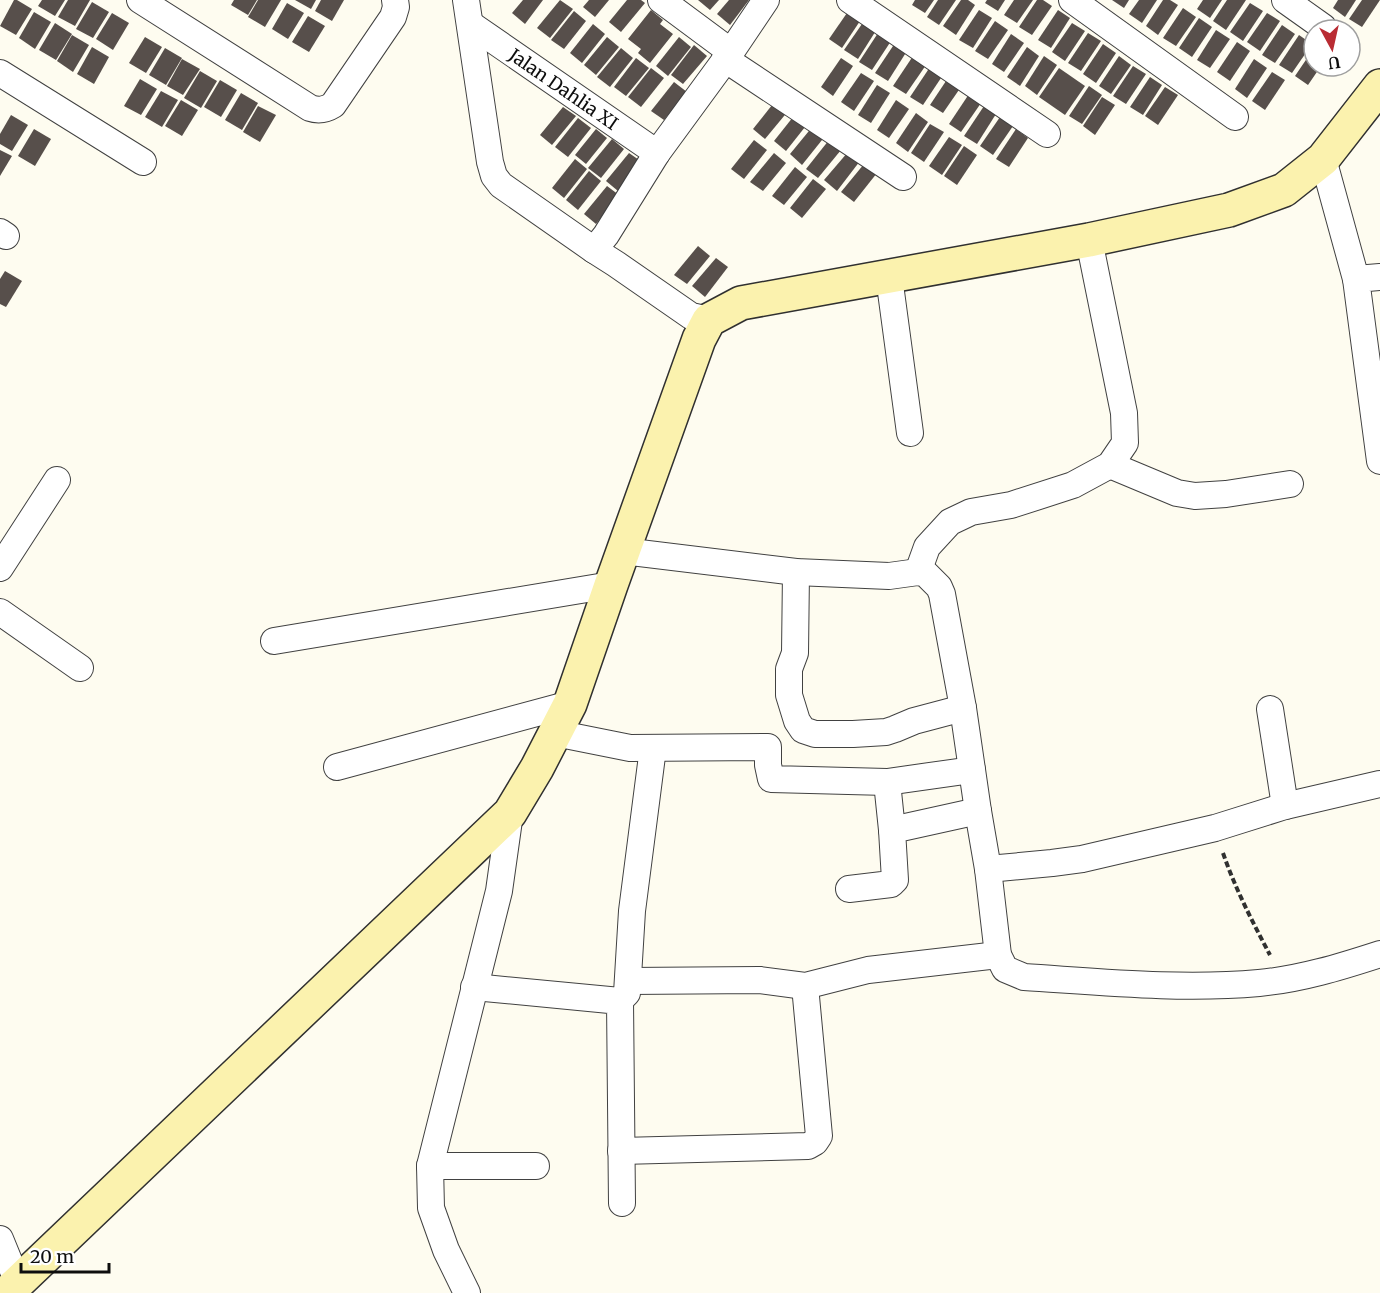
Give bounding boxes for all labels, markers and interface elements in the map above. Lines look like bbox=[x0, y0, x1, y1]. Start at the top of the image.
north arrow bbox=[1302, 18, 1362, 78]
street label: Jalan Dahlia XI bbox=[504, 42, 623, 134]
text: U bbox=[1327, 52, 1341, 74]
scale bar bbox=[21, 1236, 110, 1274]
text: 20 m bbox=[30, 1245, 74, 1268]

